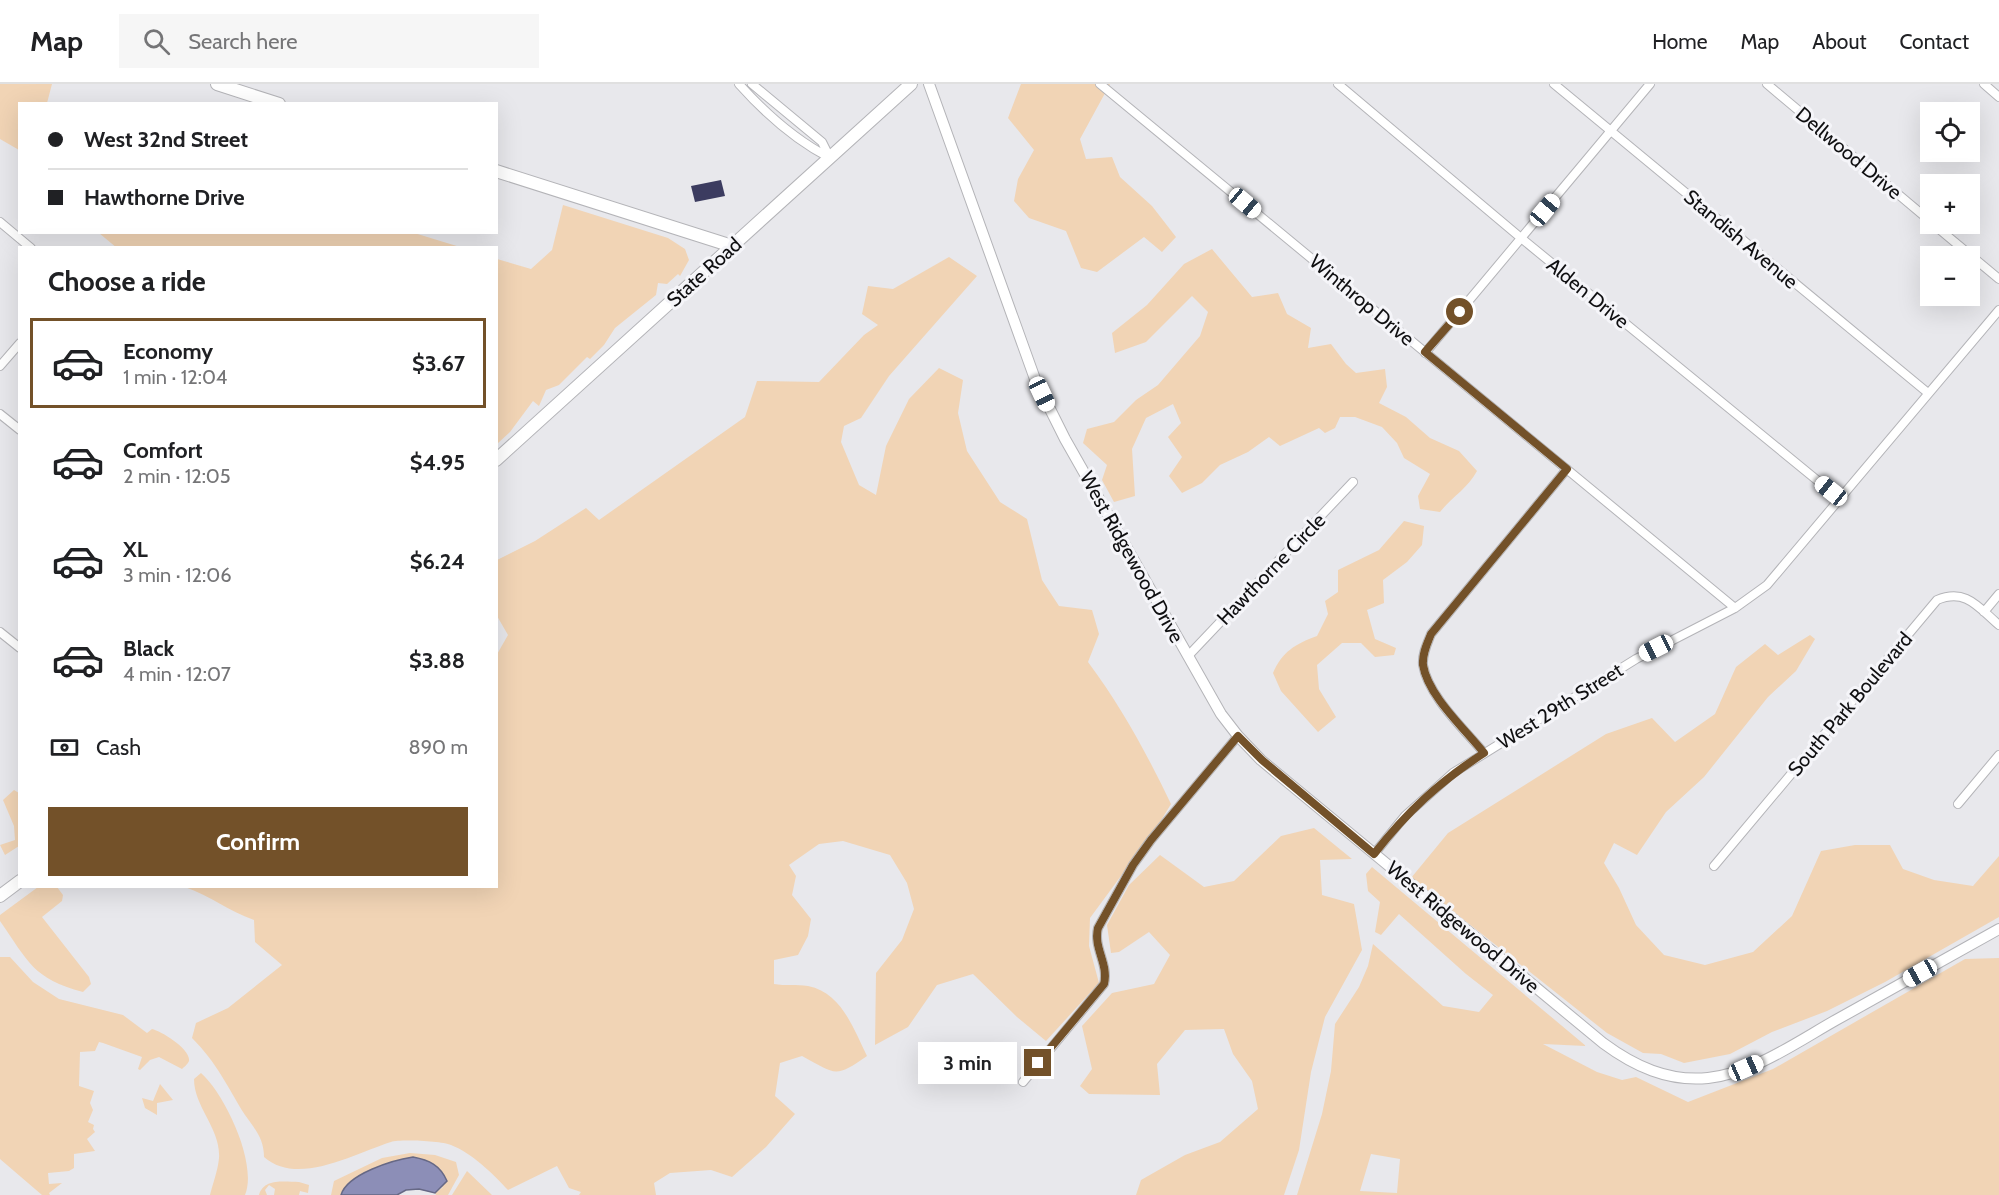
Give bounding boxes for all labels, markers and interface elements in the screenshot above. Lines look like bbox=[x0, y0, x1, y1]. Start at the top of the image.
search box bbox=[119, 14, 539, 68]
text: Map bbox=[30, 24, 83, 58]
icon: search bbox=[140, 25, 173, 58]
text: Search here bbox=[188, 28, 297, 55]
text: Home bbox=[1652, 29, 1708, 54]
text: Map bbox=[1741, 29, 1779, 54]
text: About bbox=[1812, 29, 1866, 54]
text: Contact bbox=[1899, 29, 1969, 54]
street label: Dellwood Drive bbox=[1791, 102, 1907, 204]
map controls bbox=[1920, 102, 1980, 306]
button: locate bbox=[1920, 102, 1980, 162]
text: West 32nd Street bbox=[84, 126, 248, 153]
button: + bbox=[1920, 174, 1980, 234]
text: Hawthorne Drive bbox=[84, 184, 245, 211]
street label: Standish Avenue bbox=[1679, 184, 1803, 294]
car bbox=[1225, 185, 1265, 221]
car bbox=[1527, 190, 1563, 230]
street label: State Road bbox=[662, 232, 746, 312]
button: − bbox=[1920, 246, 1980, 306]
street label: Winthrop Drive bbox=[1305, 249, 1419, 351]
street label: Alden Drive bbox=[1542, 253, 1634, 333]
text: Choose a ride bbox=[48, 265, 206, 298]
route start bbox=[1446, 298, 1473, 325]
icon: car bbox=[51, 336, 105, 390]
text: Economy bbox=[123, 338, 213, 365]
text: $3.67 bbox=[412, 350, 465, 377]
text: 1 min · 12:04 bbox=[123, 365, 227, 389]
car bbox=[1026, 374, 1058, 414]
icon: car bbox=[51, 435, 105, 489]
text: Comfort bbox=[123, 437, 202, 464]
text: $4.95 bbox=[410, 449, 465, 476]
text: 2 min · 12:05 bbox=[123, 464, 231, 488]
street label: West Ridgewood Drive bbox=[1075, 467, 1189, 647]
car bbox=[1811, 473, 1851, 509]
street label: Hawthorne Circle bbox=[1212, 508, 1330, 630]
icon: car bbox=[51, 534, 105, 588]
text: XL bbox=[123, 536, 148, 563]
text: $6.24 bbox=[410, 548, 465, 575]
text: 3 min · 12:06 bbox=[123, 563, 232, 587]
street label: South Park Boulevard bbox=[1783, 627, 1917, 781]
car bbox=[1636, 632, 1676, 664]
icon: car bbox=[51, 633, 105, 687]
text: Black bbox=[123, 635, 174, 662]
text: $3.88 bbox=[409, 647, 465, 674]
street label: West 29th Street bbox=[1493, 658, 1627, 754]
text: 4 min · 12:07 bbox=[123, 662, 231, 686]
icon: cash bbox=[48, 731, 81, 764]
text: Cash bbox=[96, 734, 141, 761]
text: 890 m bbox=[409, 735, 468, 759]
button: Confirm bbox=[48, 807, 468, 876]
street label: West Ridgewood Drive bbox=[1382, 856, 1544, 998]
car bbox=[1900, 956, 1940, 990]
callout: 3 min bbox=[918, 1042, 1017, 1084]
route end bbox=[1024, 1049, 1051, 1076]
text: 3 min bbox=[943, 1051, 992, 1075]
car bbox=[1726, 1052, 1766, 1084]

